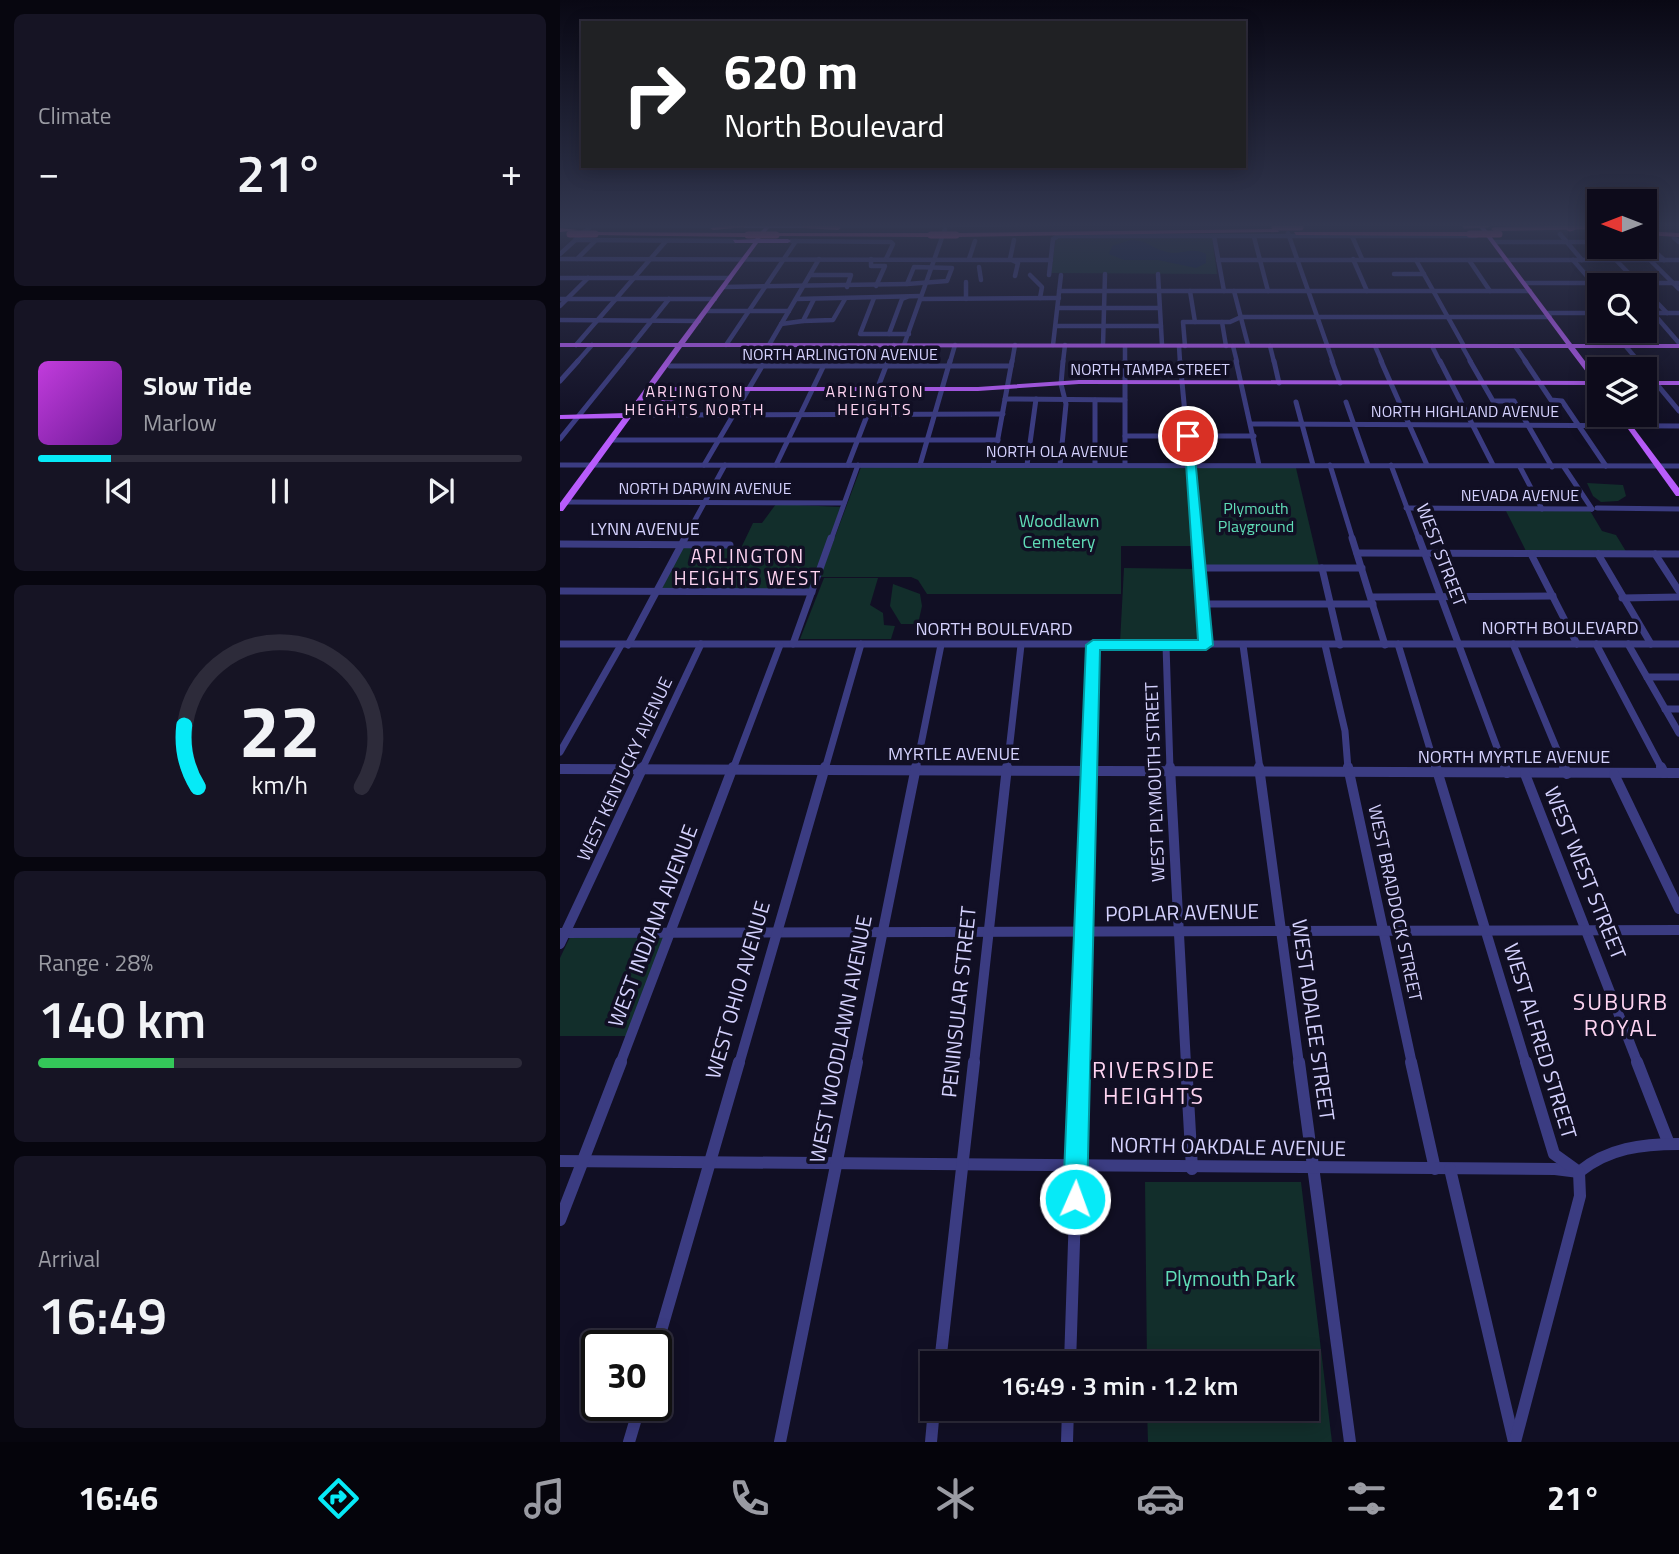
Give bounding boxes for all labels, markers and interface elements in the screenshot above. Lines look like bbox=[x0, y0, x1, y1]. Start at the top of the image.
text: 620 m bbox=[724, 33, 858, 108]
icon: right bbox=[609, 49, 700, 140]
text: Climate bbox=[38, 98, 111, 133]
text: North Boulevard bbox=[724, 101, 945, 149]
text: 21° bbox=[236, 133, 324, 212]
text: − bbox=[38, 143, 59, 201]
text: + bbox=[501, 143, 522, 201]
north arrow bbox=[1587, 189, 1657, 259]
map controls bbox=[1587, 189, 1657, 427]
button: search bbox=[1587, 273, 1657, 343]
street label: NORTH ARLINGTON AVENUE bbox=[742, 342, 938, 366]
street label: NORTH TAMPA STREET bbox=[1070, 357, 1230, 381]
button: layers bbox=[1587, 357, 1657, 427]
text: Slow Tide bbox=[143, 366, 252, 405]
district label: ARLINGTON HEIGHTS NORTH bbox=[624, 379, 766, 421]
district label: ARLINGTON HEIGHTS bbox=[825, 379, 925, 421]
street label: NORTH HIGHLAND AVENUE bbox=[1371, 399, 1559, 423]
text: Marlow bbox=[143, 405, 217, 440]
pin bbox=[1158, 406, 1218, 466]
icon: arrive bbox=[1169, 417, 1207, 455]
street label: NORTH OLA AVENUE bbox=[986, 439, 1128, 463]
icon: previous bbox=[100, 472, 138, 510]
icon: pause bbox=[261, 472, 299, 510]
icon: next bbox=[422, 472, 460, 510]
street label: NORTH DARWIN AVENUE bbox=[619, 476, 792, 500]
street label: NEVADA AVENUE bbox=[1461, 483, 1579, 507]
park label: Plymouth Playground bbox=[1218, 496, 1294, 538]
street label: WEST STREET bbox=[1409, 499, 1474, 611]
park label: Woodlawn Cemetery bbox=[1019, 507, 1099, 555]
street label: LYNN AVENUE bbox=[590, 515, 700, 542]
district label: ARLINGTON HEIGHTS WEST bbox=[674, 541, 822, 592]
street label: NORTH BOULEVARD bbox=[1481, 614, 1639, 641]
street label: NORTH BOULEVARD bbox=[915, 615, 1073, 642]
street label: WEST KENTUCKY AVENUE bbox=[570, 672, 679, 865]
text: 22 bbox=[239, 675, 321, 785]
street label: WEST PLYMOUTH STREET bbox=[1137, 681, 1171, 883]
street label: MYRTLE AVENUE bbox=[888, 740, 1020, 767]
street label: NORTH MYRTLE AVENUE bbox=[1418, 743, 1610, 770]
text: km/h bbox=[252, 766, 308, 804]
street label: WEST WEST STREET bbox=[1537, 781, 1635, 964]
street label: WEST BRADDOCK STREET bbox=[1361, 802, 1430, 1004]
street label: WEST INDIANA AVENUE bbox=[599, 820, 705, 1031]
street label: POPLAR AVENUE bbox=[1105, 895, 1259, 929]
street label: WEST OHIO AVENUE bbox=[696, 897, 778, 1083]
street label: PENINSULAR STREET bbox=[932, 905, 984, 1099]
street label: WEST WOODLAWN AVENUE bbox=[800, 912, 880, 1165]
street label: WEST ADALEE STREET bbox=[1284, 917, 1344, 1123]
street label: WEST ALFRED STREET bbox=[1496, 939, 1586, 1143]
text: Range · 28% bbox=[38, 945, 153, 980]
text: 140 km bbox=[38, 979, 206, 1058]
district label: SUBURB ROYAL bbox=[1573, 984, 1669, 1045]
district label: RIVERSIDE HEIGHTS bbox=[1092, 1052, 1216, 1113]
street label: NORTH OAKDALE AVENUE bbox=[1110, 1128, 1346, 1164]
position arrow bbox=[1038, 1162, 1112, 1236]
text: Arrival bbox=[38, 1241, 100, 1276]
park label: Plymouth Park bbox=[1165, 1262, 1295, 1294]
text: 16:49 bbox=[38, 1275, 167, 1354]
speed limit sign: 30 bbox=[581, 1330, 672, 1421]
text: 16:49 · 3 min · 1.2 km bbox=[1000, 1366, 1239, 1405]
text: 16:46 bbox=[78, 1474, 158, 1522]
icon: directions bbox=[314, 1474, 363, 1523]
icon: music bbox=[520, 1474, 569, 1523]
icon: phone bbox=[725, 1474, 774, 1523]
icon: climate bbox=[931, 1474, 980, 1523]
icon: car bbox=[1136, 1474, 1185, 1523]
icon: filters bbox=[1342, 1474, 1391, 1523]
text: 21° bbox=[1547, 1474, 1601, 1522]

